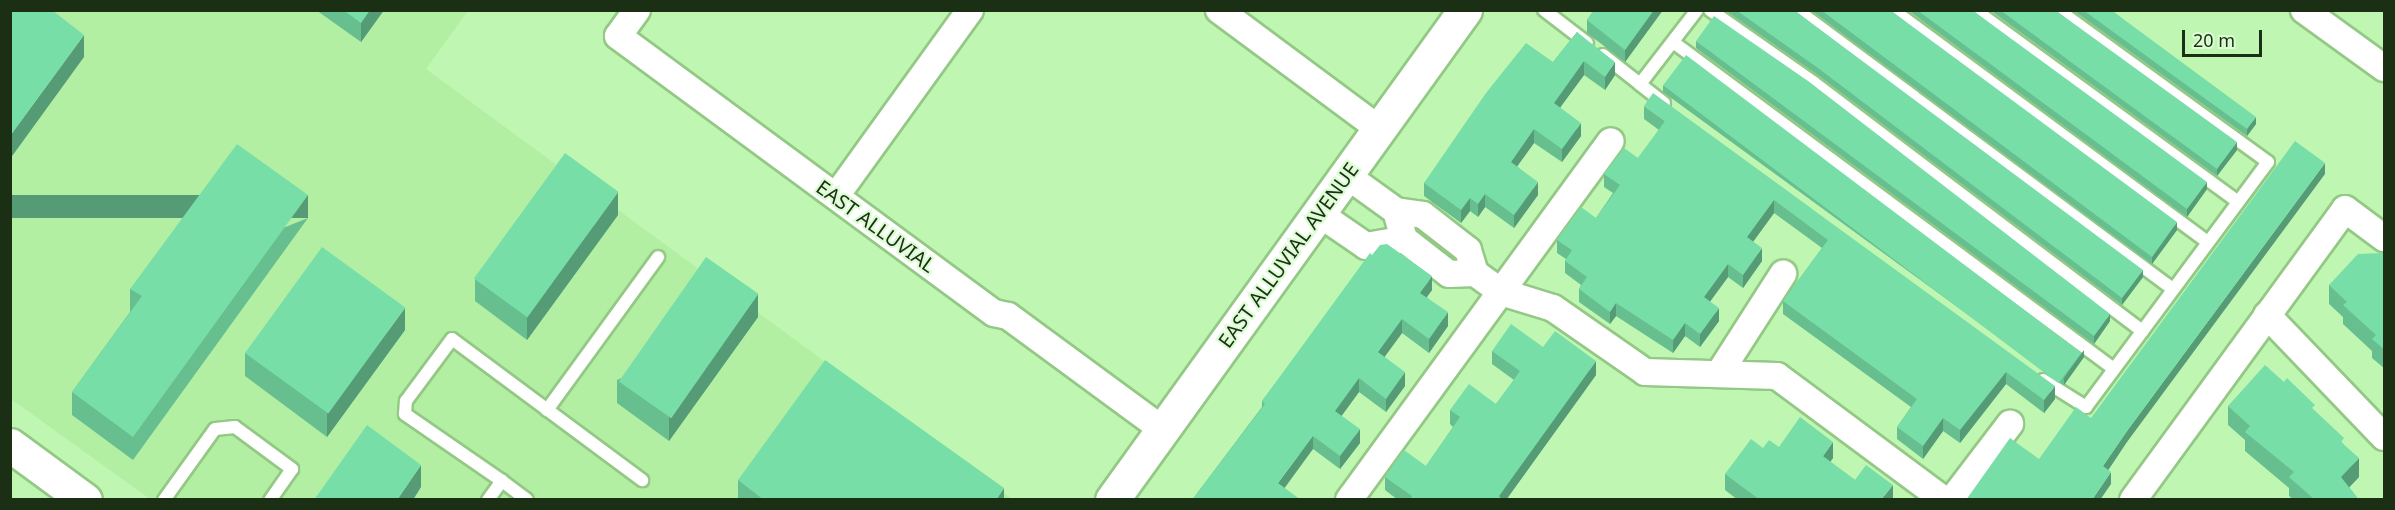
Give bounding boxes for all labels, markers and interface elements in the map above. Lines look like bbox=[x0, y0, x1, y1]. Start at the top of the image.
scale bar bbox=[2185, 18, 2264, 56]
text: 20 m bbox=[2193, 28, 2235, 52]
street label: EAST ALLUVIAL AVENUE bbox=[1213, 158, 1363, 352]
street label: EAST ALLUVIAL bbox=[812, 175, 940, 277]

